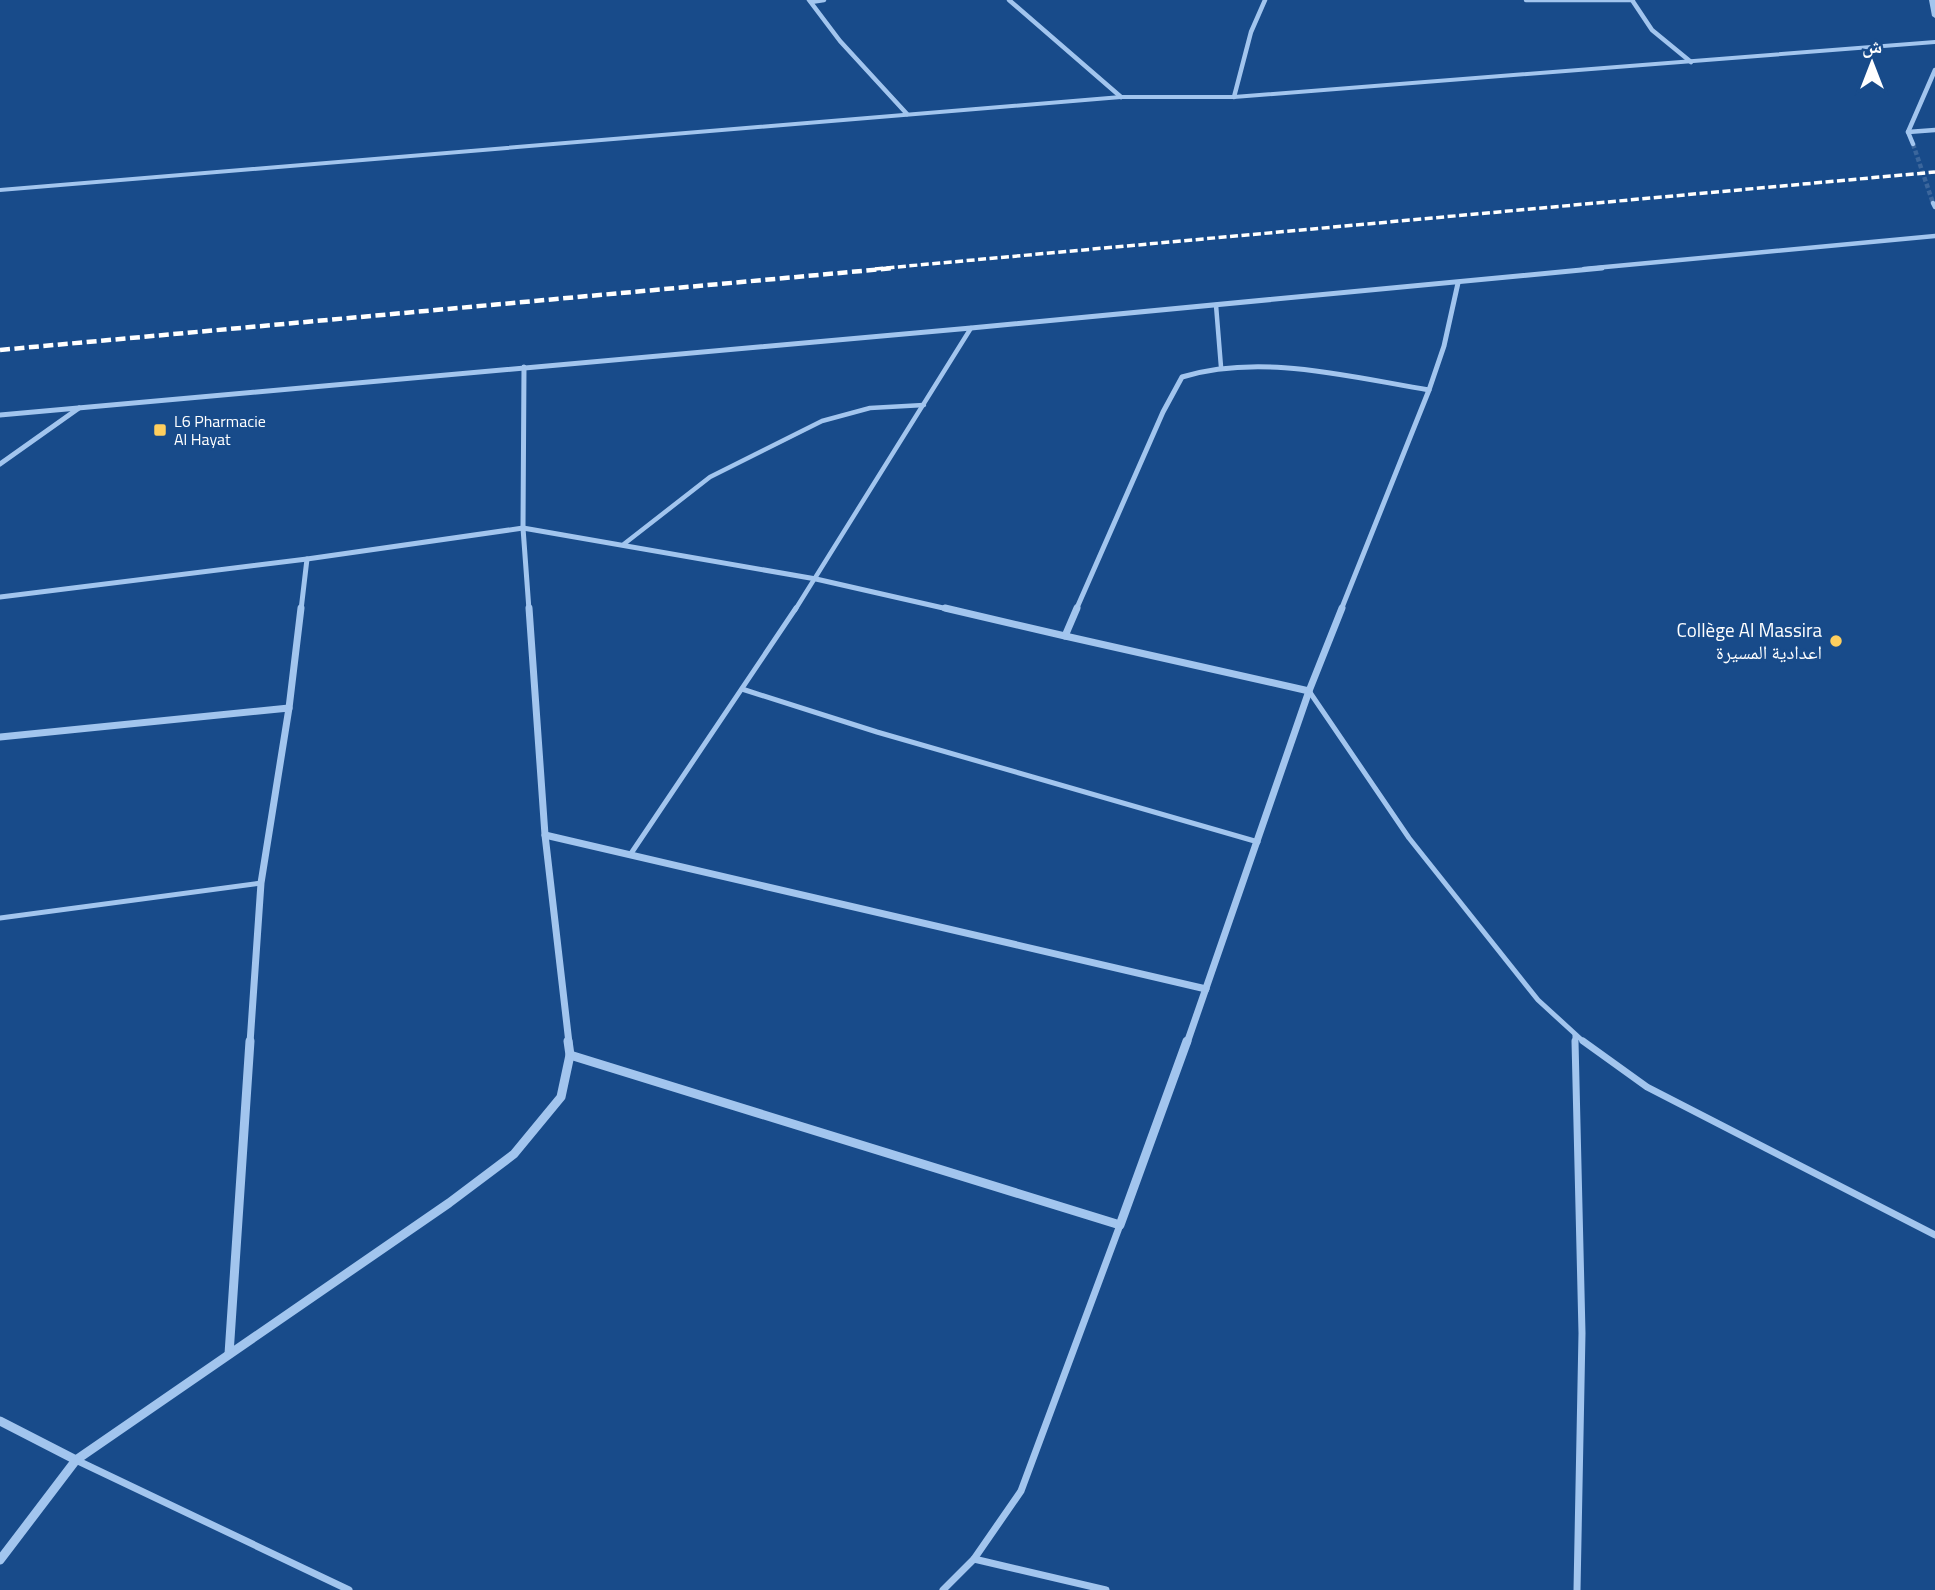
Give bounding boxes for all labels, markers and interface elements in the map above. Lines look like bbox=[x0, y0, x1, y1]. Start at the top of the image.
north arrow bbox=[1837, 28, 1907, 98]
text: ش bbox=[1862, 31, 1882, 60]
place label: L6 Pharmacie Al Hayat bbox=[174, 409, 266, 451]
marker: L6 Pharmacie Al Hayat bbox=[152, 422, 168, 438]
place label: Collège Al Massira اعدادية المسيرة bbox=[1677, 615, 1822, 666]
marker: Collège Al Massira اعدادية المسيرة bbox=[1828, 633, 1844, 649]

